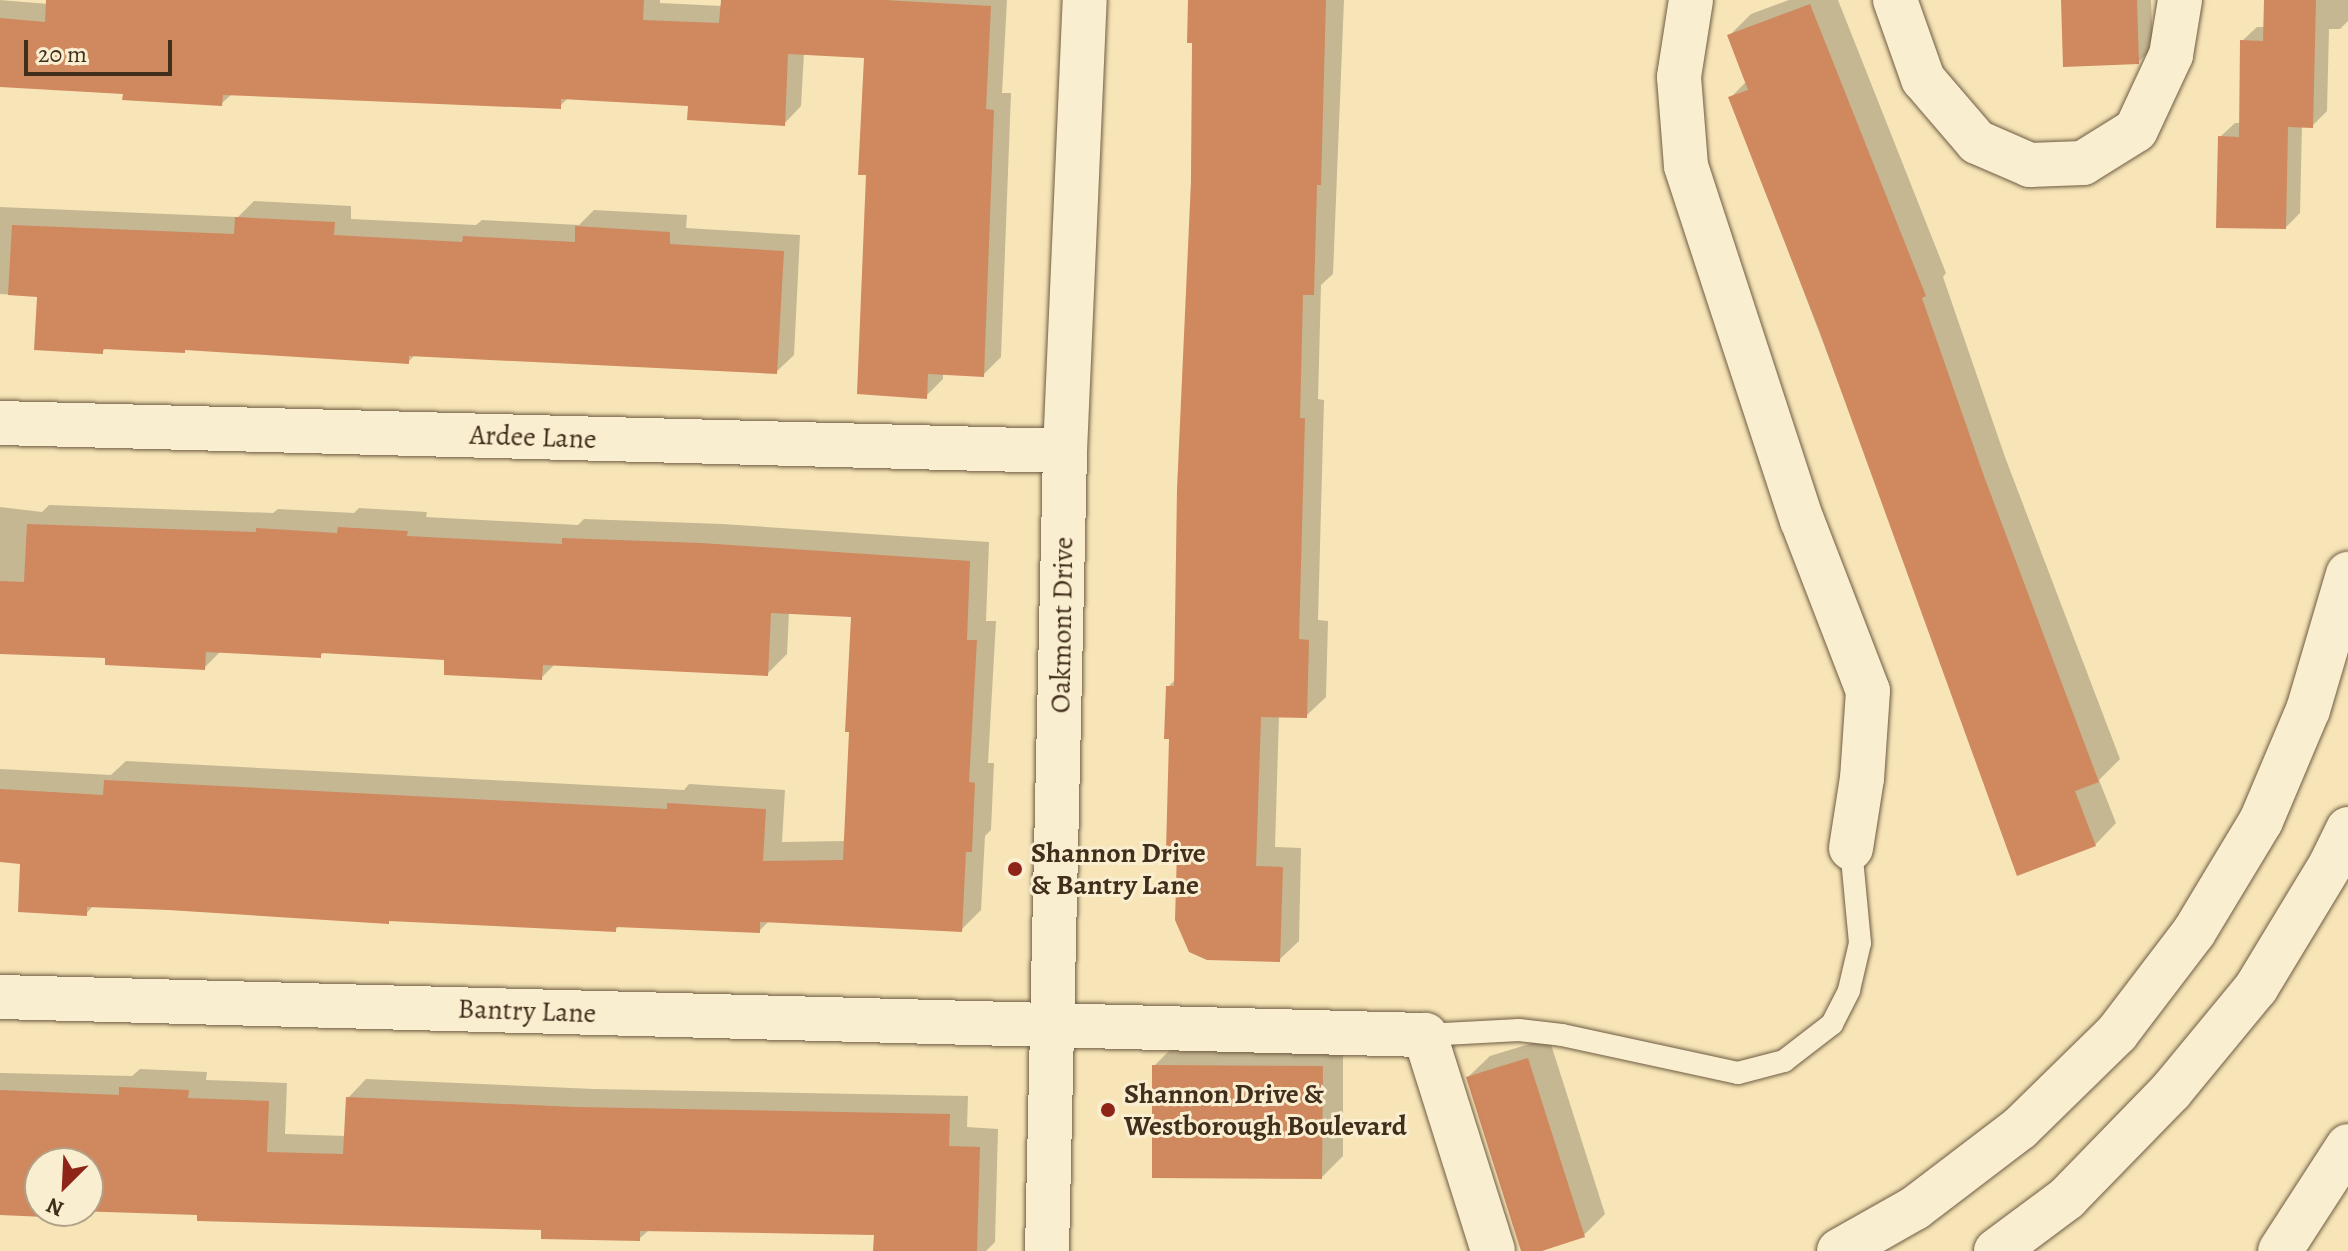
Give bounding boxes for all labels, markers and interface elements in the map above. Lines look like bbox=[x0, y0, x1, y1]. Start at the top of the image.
scale bar bbox=[28, 24, 176, 74]
text: 20 m bbox=[38, 38, 87, 70]
street label: Ardee Lane bbox=[469, 418, 597, 456]
street label: Oakmont Drive bbox=[1044, 536, 1080, 714]
place label: Shannon Drive & Bantry Lane bbox=[1031, 836, 1206, 902]
marker: Shannon Drive & Bantry Lane bbox=[1006, 860, 1024, 878]
street label: Bantry Lane bbox=[457, 992, 597, 1030]
place label: Shannon Drive & Westborough Boulevard bbox=[1124, 1077, 1407, 1143]
marker: Shannon Drive & Westborough Boulevard bbox=[1099, 1101, 1117, 1119]
north arrow bbox=[24, 1147, 104, 1227]
text: N bbox=[42, 1190, 68, 1224]

